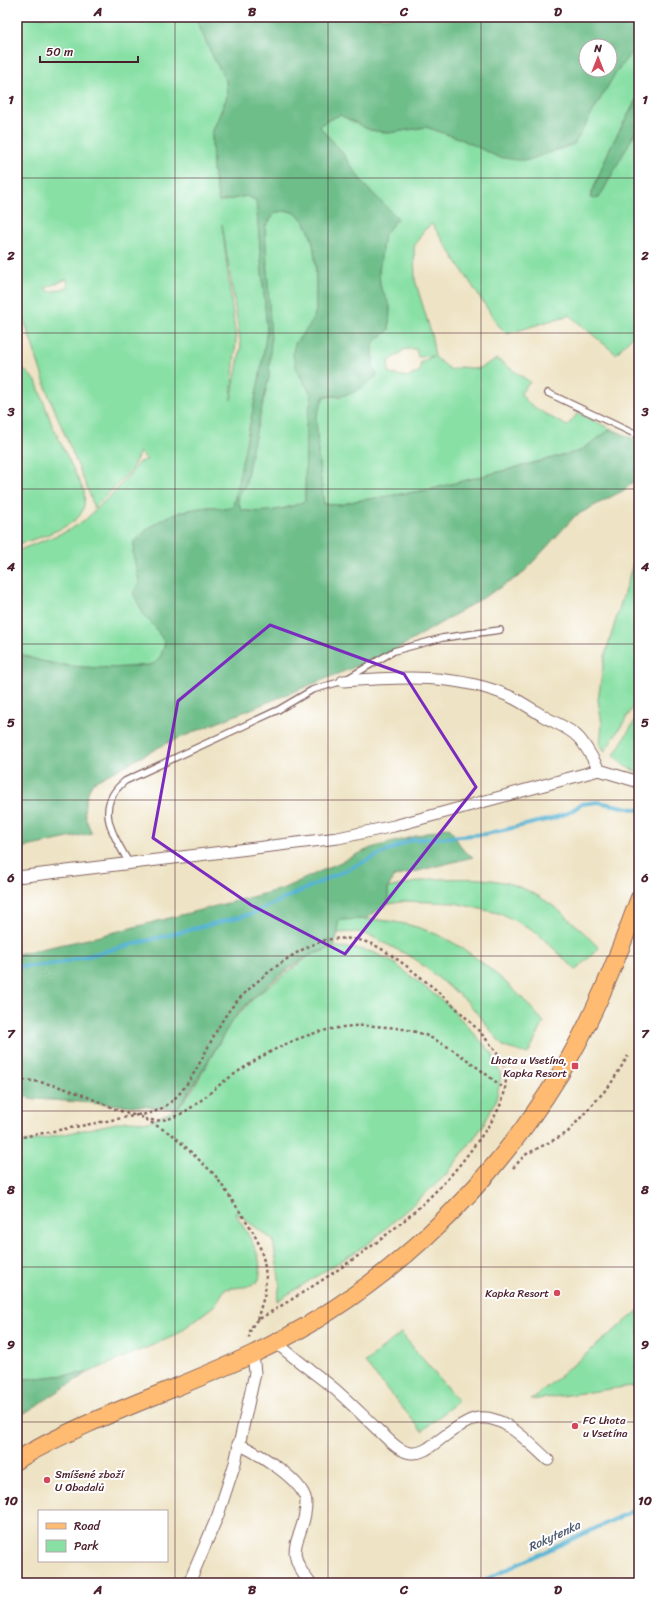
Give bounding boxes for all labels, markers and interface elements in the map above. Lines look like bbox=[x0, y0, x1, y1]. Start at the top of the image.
text: A bbox=[93, 0, 102, 23]
text: B bbox=[248, 0, 257, 23]
text: C bbox=[399, 0, 409, 23]
text: D bbox=[554, 0, 562, 23]
scale bar bbox=[40, 38, 138, 64]
north arrow bbox=[578, 38, 618, 78]
text: N bbox=[593, 39, 602, 58]
text: 50 m bbox=[46, 41, 73, 63]
text: 1 bbox=[8, 88, 14, 111]
text: 1 bbox=[642, 88, 648, 111]
text: 2 bbox=[6, 244, 15, 267]
text: 2 bbox=[640, 244, 649, 267]
text: 3 bbox=[6, 400, 15, 423]
text: 3 bbox=[640, 400, 649, 423]
text: 4 bbox=[6, 555, 16, 578]
text: 4 bbox=[640, 555, 650, 578]
text: 5 bbox=[7, 711, 15, 734]
text: 5 bbox=[641, 711, 649, 734]
text: 6 bbox=[6, 866, 15, 889]
text: 6 bbox=[640, 866, 649, 889]
text: 7 bbox=[7, 1022, 16, 1045]
text: 7 bbox=[641, 1022, 650, 1045]
place label: Lhota u Vsetína, Kapka Resort bbox=[491, 1051, 567, 1083]
marker: Lhota u Vsetína, Kapka Resort bbox=[570, 1061, 580, 1071]
text: 8 bbox=[6, 1178, 15, 1201]
text: 8 bbox=[640, 1178, 649, 1201]
place label: Kapka Resort bbox=[485, 1284, 549, 1303]
marker: Kapka Resort bbox=[552, 1288, 562, 1298]
text: 9 bbox=[7, 1333, 15, 1356]
text: 9 bbox=[641, 1333, 649, 1356]
place label: FC Lhota u Vsetína bbox=[583, 1411, 628, 1443]
marker: FC Lhota u Vsetína bbox=[570, 1421, 580, 1431]
place label: Smíšené zboží U Obadalů bbox=[55, 1465, 126, 1497]
marker: Smíšené zboží U Obadalů bbox=[42, 1475, 52, 1485]
text: 10 bbox=[4, 1489, 18, 1512]
text: 10 bbox=[638, 1489, 652, 1512]
legend bbox=[38, 1510, 168, 1562]
water label: Rokytenka bbox=[524, 1514, 585, 1558]
text: Road bbox=[74, 1515, 101, 1537]
text: Park bbox=[74, 1535, 99, 1557]
text: A bbox=[93, 1578, 102, 1600]
text: B bbox=[248, 1578, 257, 1600]
text: C bbox=[399, 1578, 409, 1600]
text: D bbox=[554, 1578, 562, 1600]

